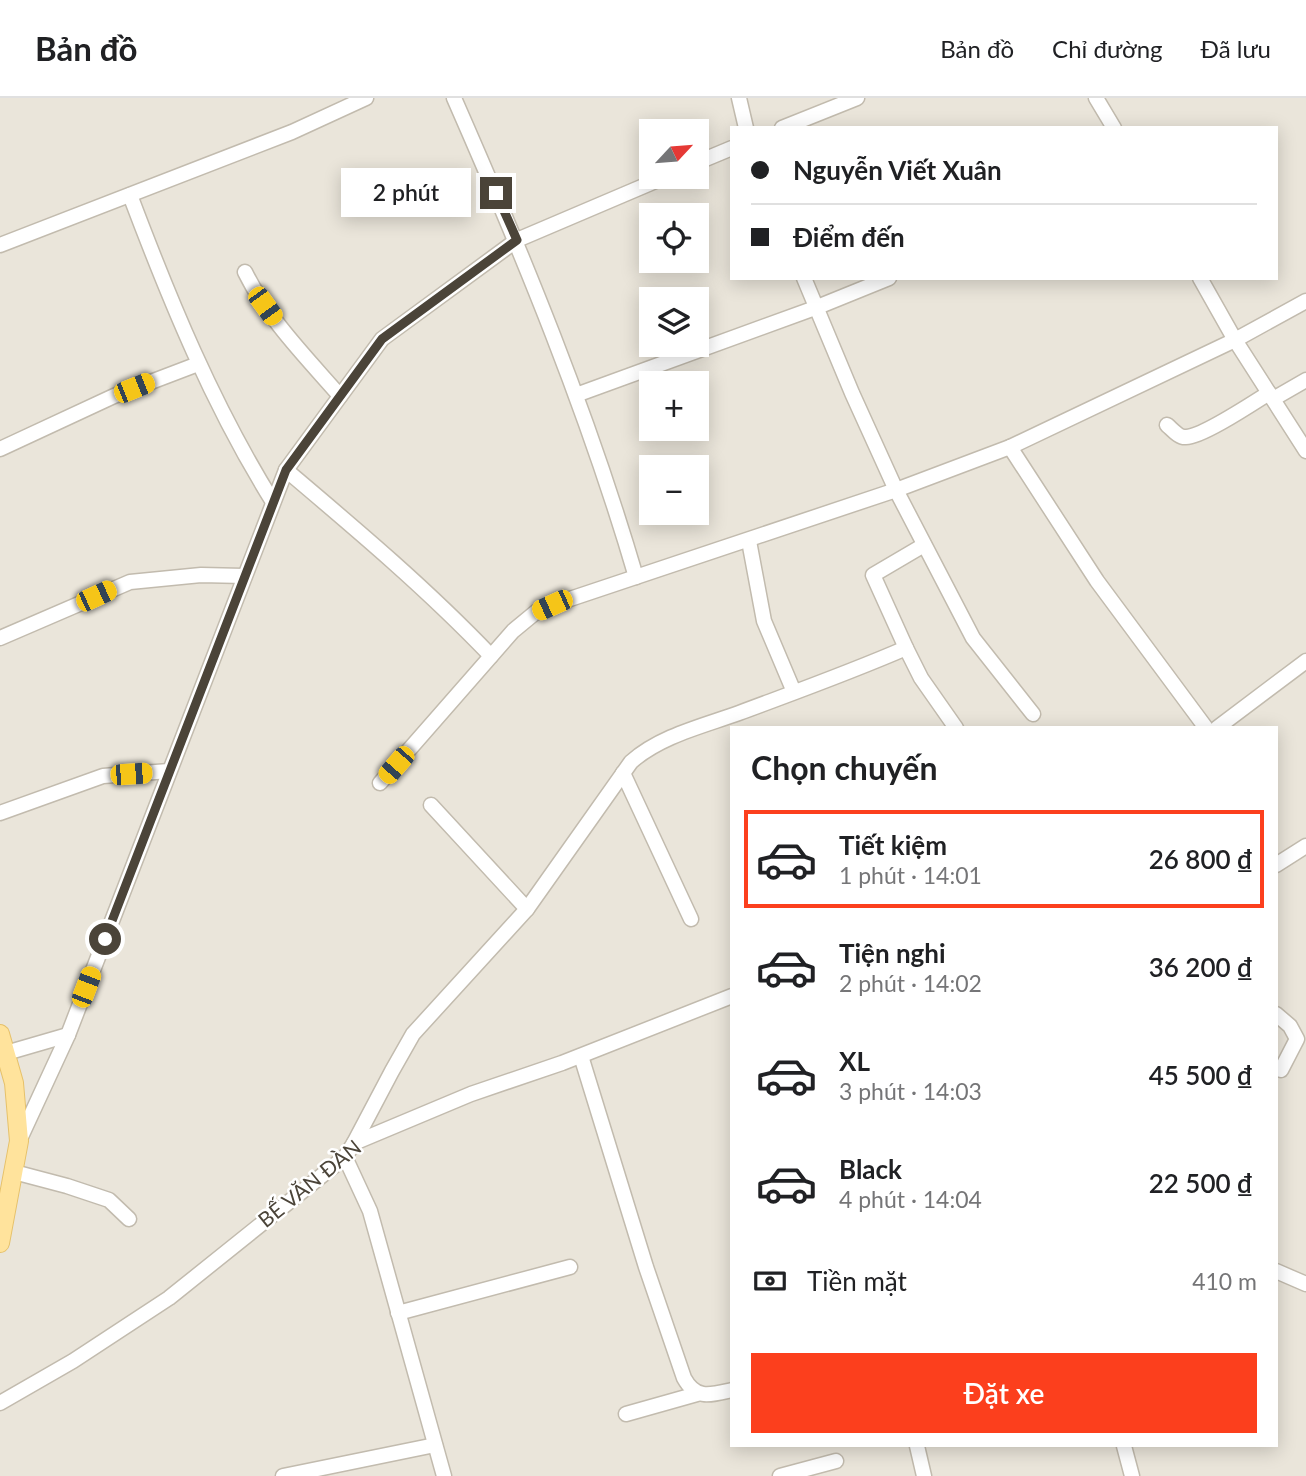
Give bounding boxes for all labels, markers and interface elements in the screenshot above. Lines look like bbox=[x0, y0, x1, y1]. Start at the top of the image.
text: Bản đồ bbox=[35, 28, 138, 68]
text: Bản đồ bbox=[940, 34, 1014, 63]
text: Chỉ đường bbox=[1052, 34, 1163, 63]
text: Đã lưu bbox=[1201, 34, 1271, 63]
north arrow bbox=[639, 119, 709, 189]
map controls bbox=[639, 119, 709, 525]
text: Nguyễn Viết Xuân bbox=[793, 154, 1002, 186]
callout: 2 phút bbox=[342, 168, 472, 217]
route end bbox=[480, 177, 512, 209]
text: 2 phút bbox=[373, 178, 439, 206]
button: locate bbox=[639, 203, 709, 273]
text: Điểm đến bbox=[793, 221, 905, 253]
car bbox=[245, 283, 286, 329]
button: layers bbox=[639, 287, 709, 357]
car bbox=[111, 370, 158, 406]
button: + bbox=[639, 371, 709, 441]
button: − bbox=[639, 455, 709, 525]
car bbox=[73, 578, 120, 614]
car bbox=[529, 587, 576, 623]
car bbox=[375, 742, 418, 788]
text: Chọn chuyến bbox=[751, 748, 937, 787]
car bbox=[110, 762, 153, 786]
icon: car bbox=[755, 828, 818, 891]
text: Tiết kiệm bbox=[839, 829, 947, 861]
text: 26 800 ₫ bbox=[1149, 843, 1253, 875]
text: 1 phút · 14:01 bbox=[839, 861, 982, 889]
route start bbox=[89, 923, 121, 955]
icon: car bbox=[755, 936, 818, 999]
text: Tiện nghi bbox=[839, 937, 946, 969]
text: 36 200 ₫ bbox=[1149, 951, 1253, 983]
car bbox=[69, 964, 104, 1010]
text: 2 phút · 14:02 bbox=[839, 969, 982, 997]
icon: car bbox=[755, 1044, 818, 1107]
text: XL bbox=[839, 1045, 870, 1077]
text: 45 500 ₫ bbox=[1149, 1059, 1253, 1091]
text: 3 phút · 14:03 bbox=[839, 1077, 982, 1105]
street label: BẾ VĂN ĐÀN bbox=[253, 1134, 366, 1232]
icon: car bbox=[755, 1152, 818, 1215]
text: Black bbox=[839, 1153, 902, 1185]
text: 22 500 ₫ bbox=[1149, 1167, 1253, 1199]
text: 4 phút · 14:04 bbox=[839, 1185, 982, 1213]
icon: cash bbox=[751, 1262, 789, 1300]
text: Tiền mặt bbox=[807, 1265, 907, 1297]
text: 410 m bbox=[1192, 1267, 1257, 1295]
button: Đặt xe bbox=[751, 1353, 1257, 1433]

